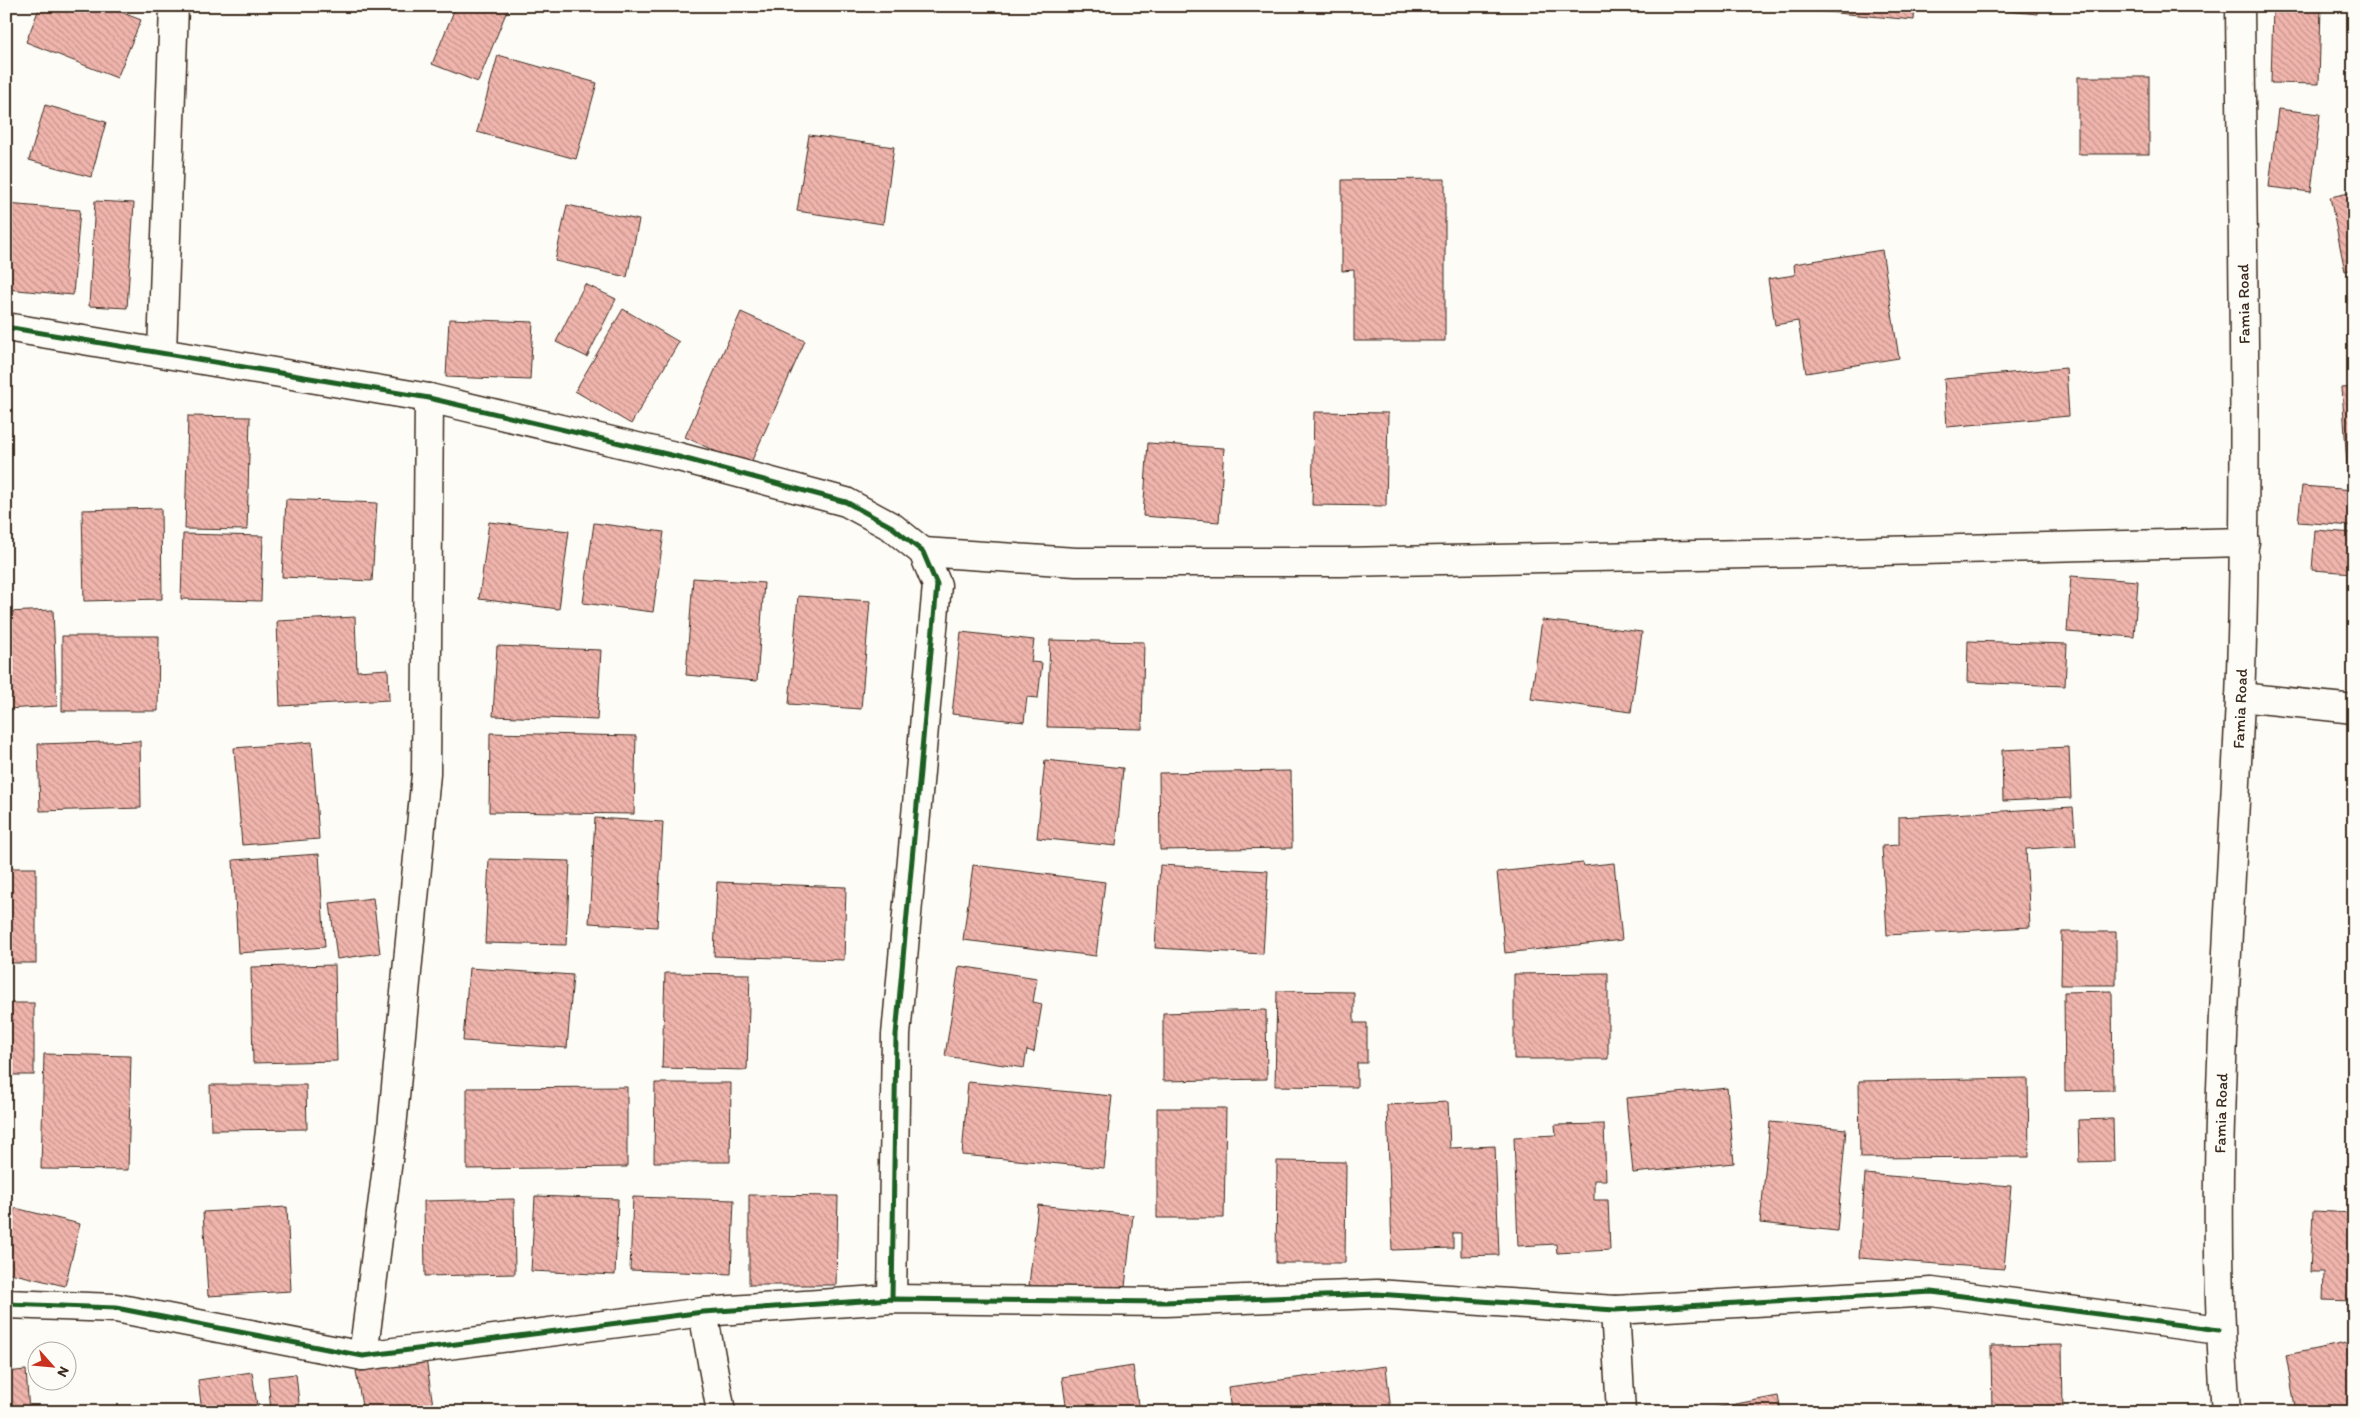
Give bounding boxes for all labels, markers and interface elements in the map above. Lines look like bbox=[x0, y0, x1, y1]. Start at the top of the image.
street label: Famia Road bbox=[2233, 264, 2254, 344]
street label: Famia Road bbox=[2229, 668, 2251, 749]
street label: Famia Road bbox=[2210, 1073, 2231, 1154]
north arrow bbox=[28, 1340, 78, 1390]
text: N bbox=[53, 1364, 73, 1380]

